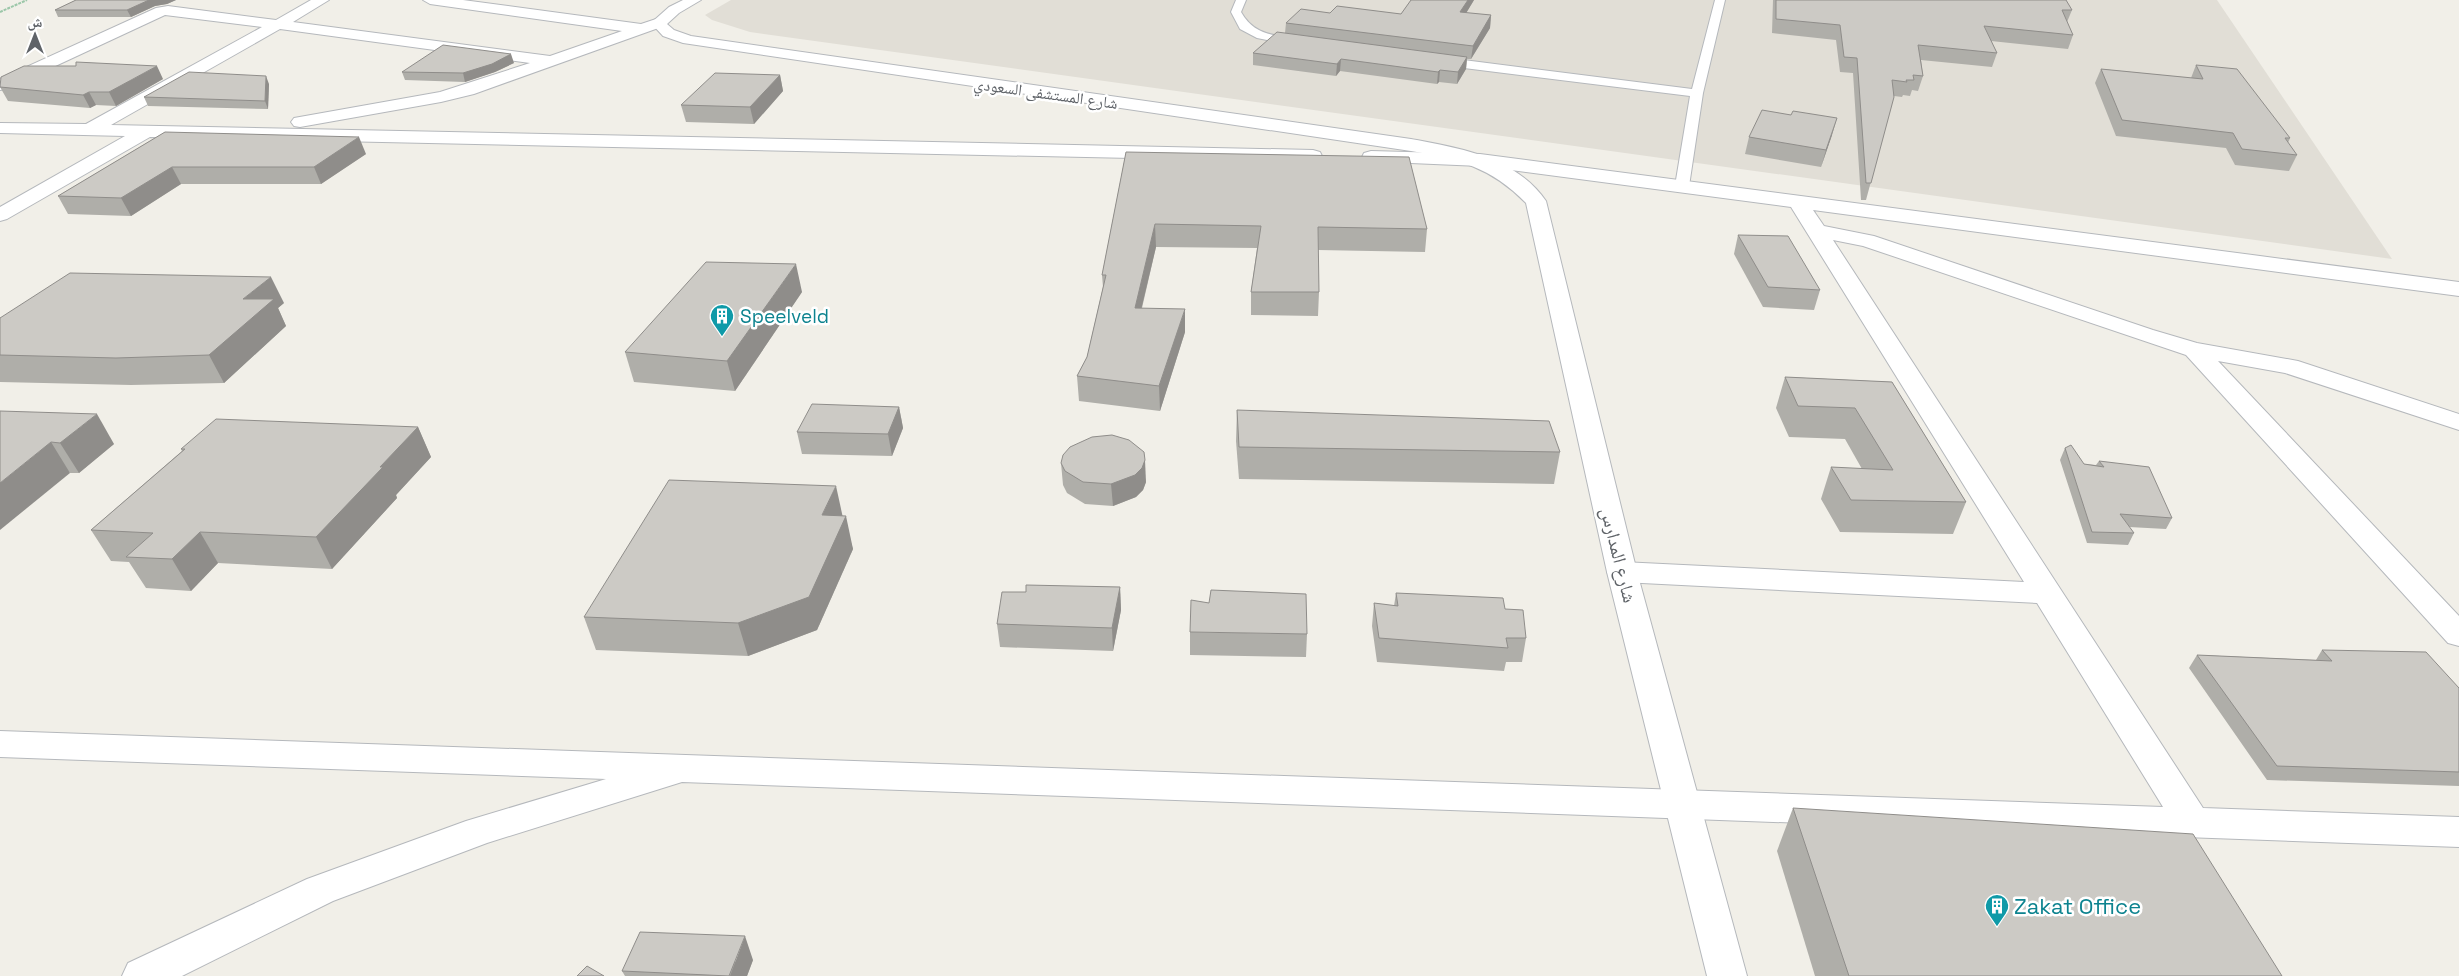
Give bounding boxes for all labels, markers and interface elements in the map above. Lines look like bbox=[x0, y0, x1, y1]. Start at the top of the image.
north arrow bbox=[10, 10, 60, 60]
text: ش bbox=[28, 13, 43, 31]
street label: شارع المستشفى السعودي bbox=[972, 73, 1119, 116]
building icon: Speelveld bbox=[709, 303, 735, 337]
place label: Speelveld bbox=[740, 304, 829, 329]
street label: شارع المدارس bbox=[1595, 505, 1642, 605]
place label: Zakat Office bbox=[2014, 892, 2141, 920]
building icon: Zakat Office bbox=[1984, 893, 2010, 927]

